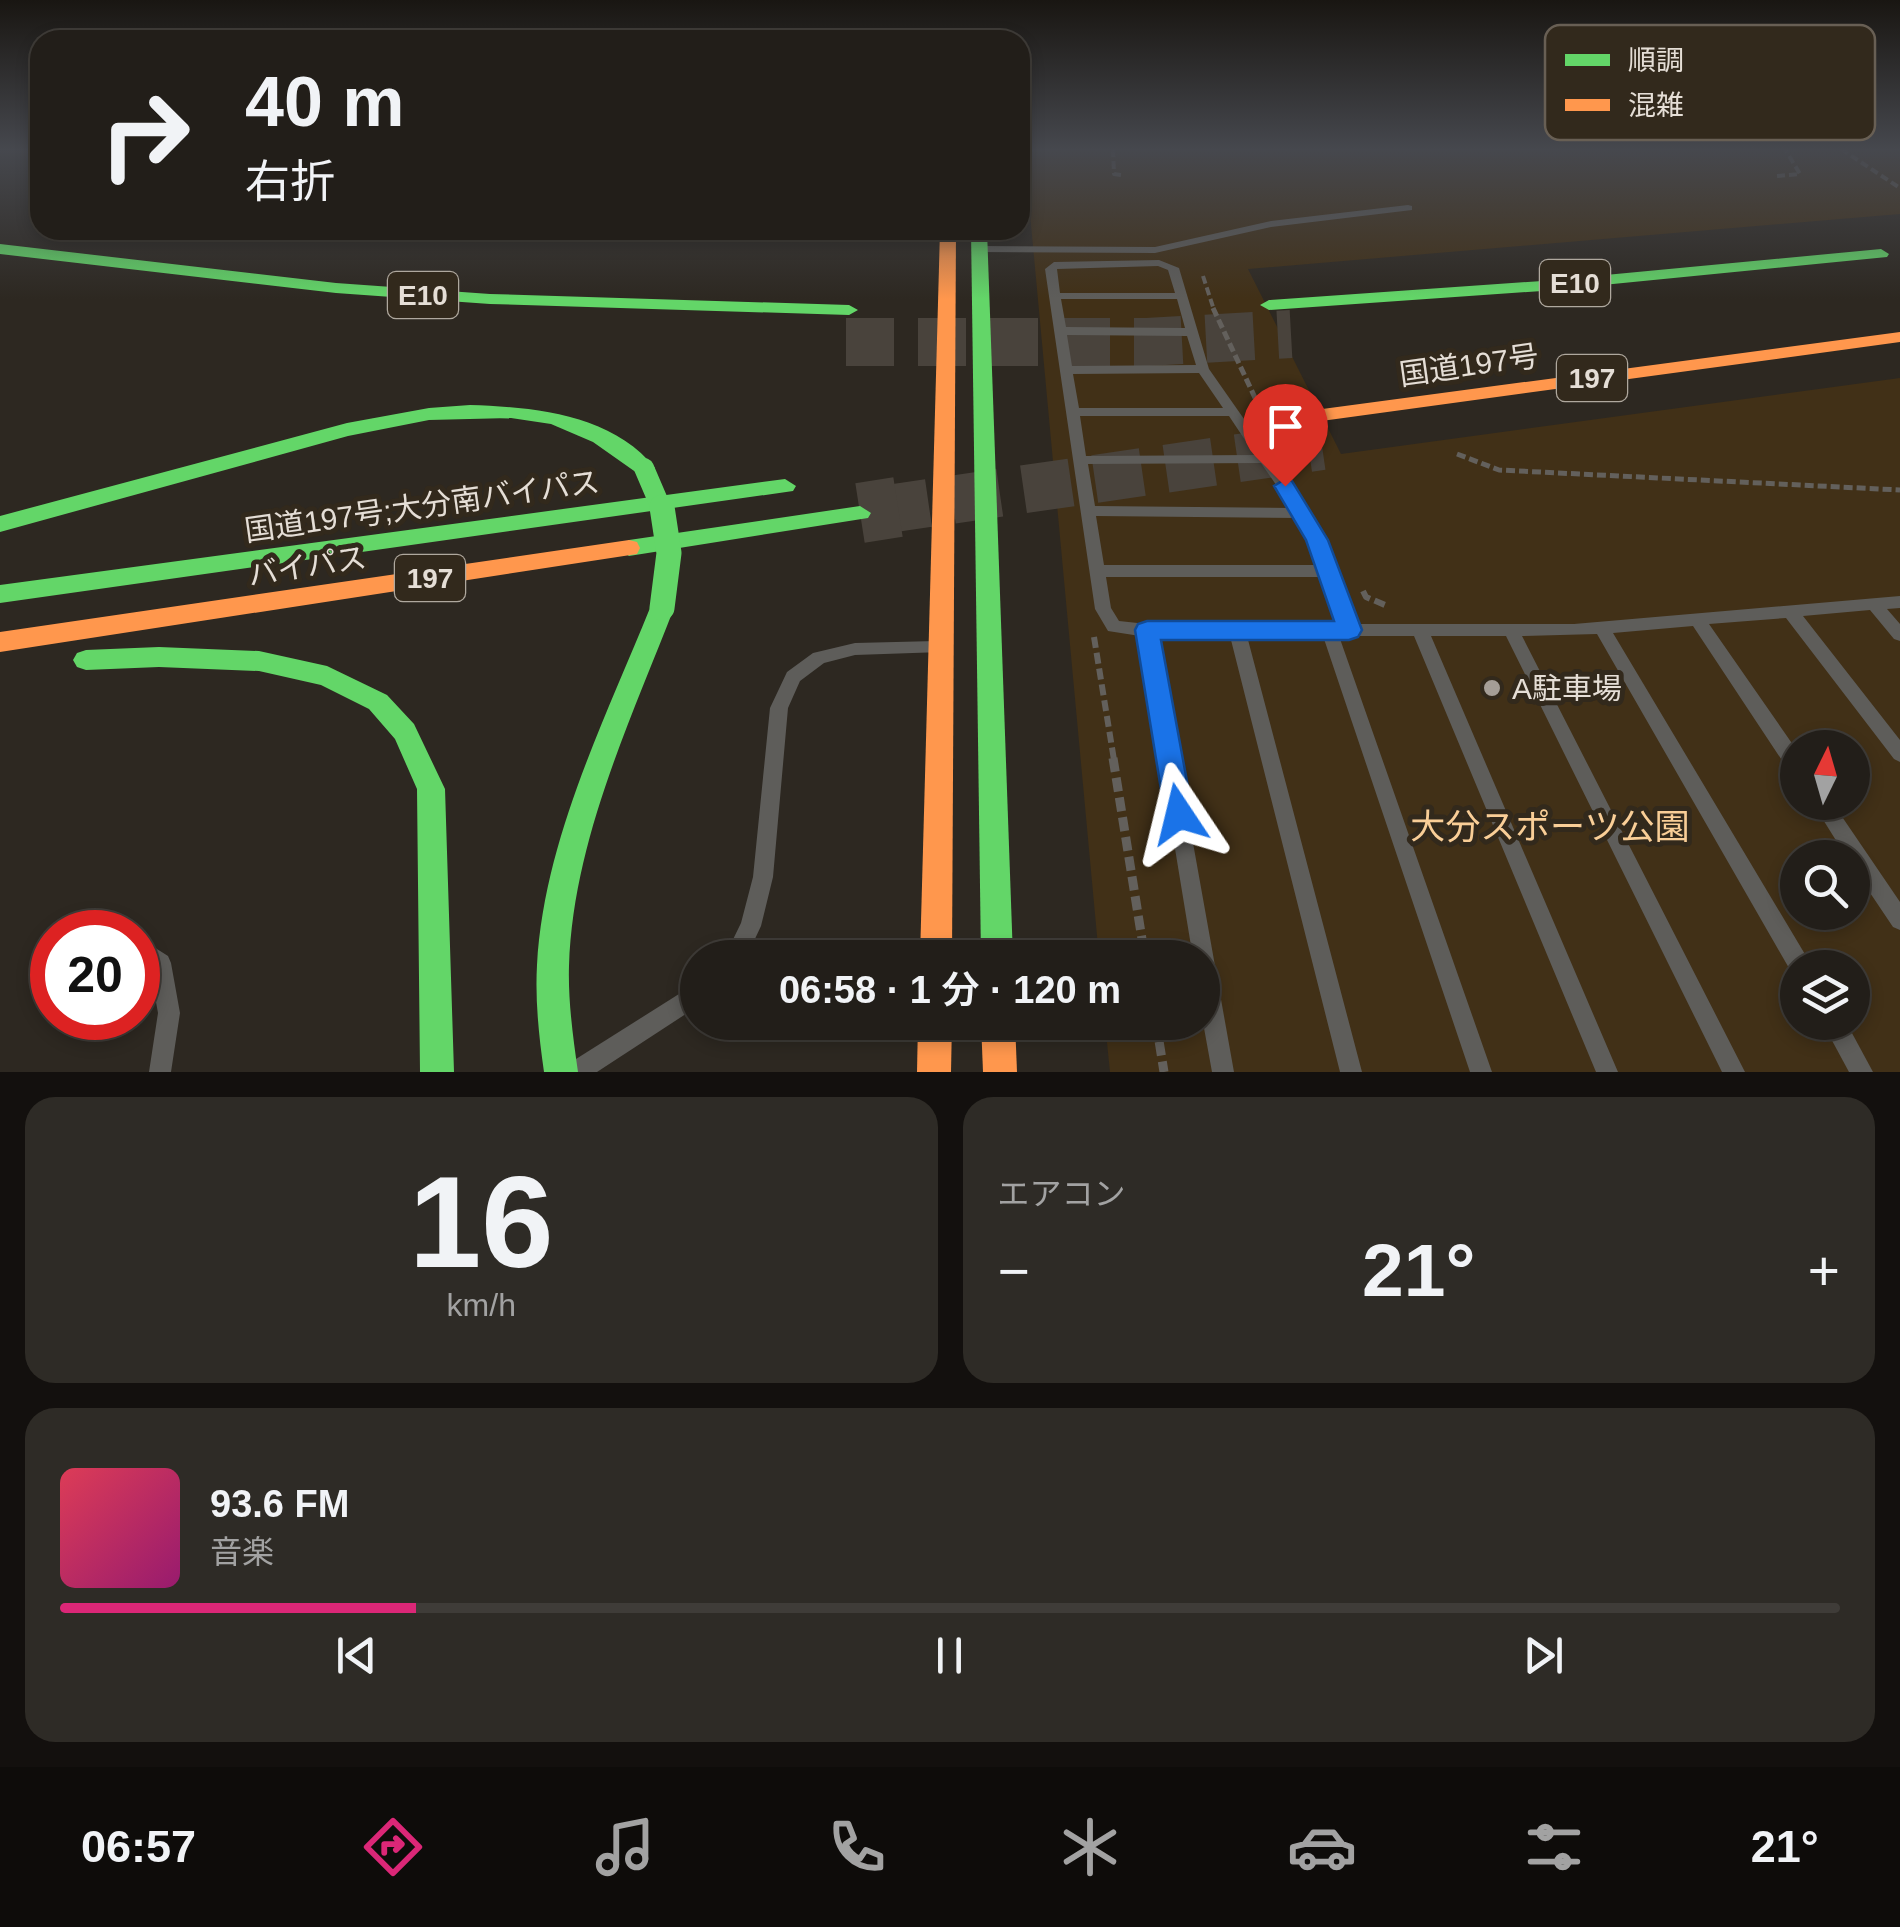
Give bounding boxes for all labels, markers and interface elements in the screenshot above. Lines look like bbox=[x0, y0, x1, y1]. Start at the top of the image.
legend bbox=[1545, 25, 1875, 140]
text: 順調 bbox=[1628, 45, 1684, 76]
text: 40 m bbox=[245, 63, 405, 141]
icon: right bbox=[80, 70, 210, 200]
text: 混雑 bbox=[1628, 90, 1684, 121]
text: 右折 bbox=[245, 156, 335, 207]
road number: E10 bbox=[1540, 260, 1610, 306]
road number: E10 bbox=[388, 272, 458, 318]
street label: 国道197号 bbox=[1397, 339, 1541, 391]
road number: 197 bbox=[1557, 355, 1627, 401]
pin bbox=[1243, 384, 1328, 487]
icon: arrive bbox=[1258, 399, 1313, 454]
street label: 国道197号;大分南バイパス bbox=[243, 465, 601, 547]
street label: バイパス bbox=[245, 540, 369, 592]
road number: 197 bbox=[395, 555, 465, 601]
place label: A駐車場 bbox=[1512, 672, 1622, 705]
marker: A駐車場 bbox=[1481, 677, 1503, 699]
north arrow bbox=[1780, 730, 1870, 820]
map controls bbox=[1780, 730, 1870, 1040]
position arrow bbox=[1127, 762, 1231, 866]
park label: 大分スポーツ公園 bbox=[1410, 807, 1690, 846]
button: search bbox=[1780, 840, 1870, 930]
speed limit sign: 20 bbox=[30, 910, 160, 1040]
button: layers bbox=[1780, 950, 1870, 1040]
text: 06:58 · 1 分 · 120 m bbox=[779, 969, 1121, 1011]
text: 16 bbox=[409, 1149, 554, 1295]
text: エアコン bbox=[998, 1176, 1126, 1212]
text: 21° bbox=[1362, 1228, 1475, 1312]
text: − bbox=[998, 1240, 1030, 1302]
text: + bbox=[1808, 1240, 1840, 1302]
text: km/h bbox=[447, 1287, 516, 1323]
text: 93.6 FM bbox=[210, 1483, 349, 1525]
text: 音楽 bbox=[210, 1534, 274, 1570]
icon: previous bbox=[329, 1628, 384, 1683]
icon: pause bbox=[922, 1628, 977, 1683]
icon: next bbox=[1516, 1628, 1571, 1683]
icon: directions bbox=[358, 1812, 428, 1882]
icon: music bbox=[590, 1812, 660, 1882]
icon: phone bbox=[822, 1812, 892, 1882]
icon: climate bbox=[1055, 1812, 1125, 1882]
icon: car bbox=[1287, 1812, 1357, 1882]
icon: filters bbox=[1519, 1812, 1589, 1882]
text: 06:57 bbox=[81, 1821, 196, 1872]
text: 21° bbox=[1751, 1821, 1819, 1872]

